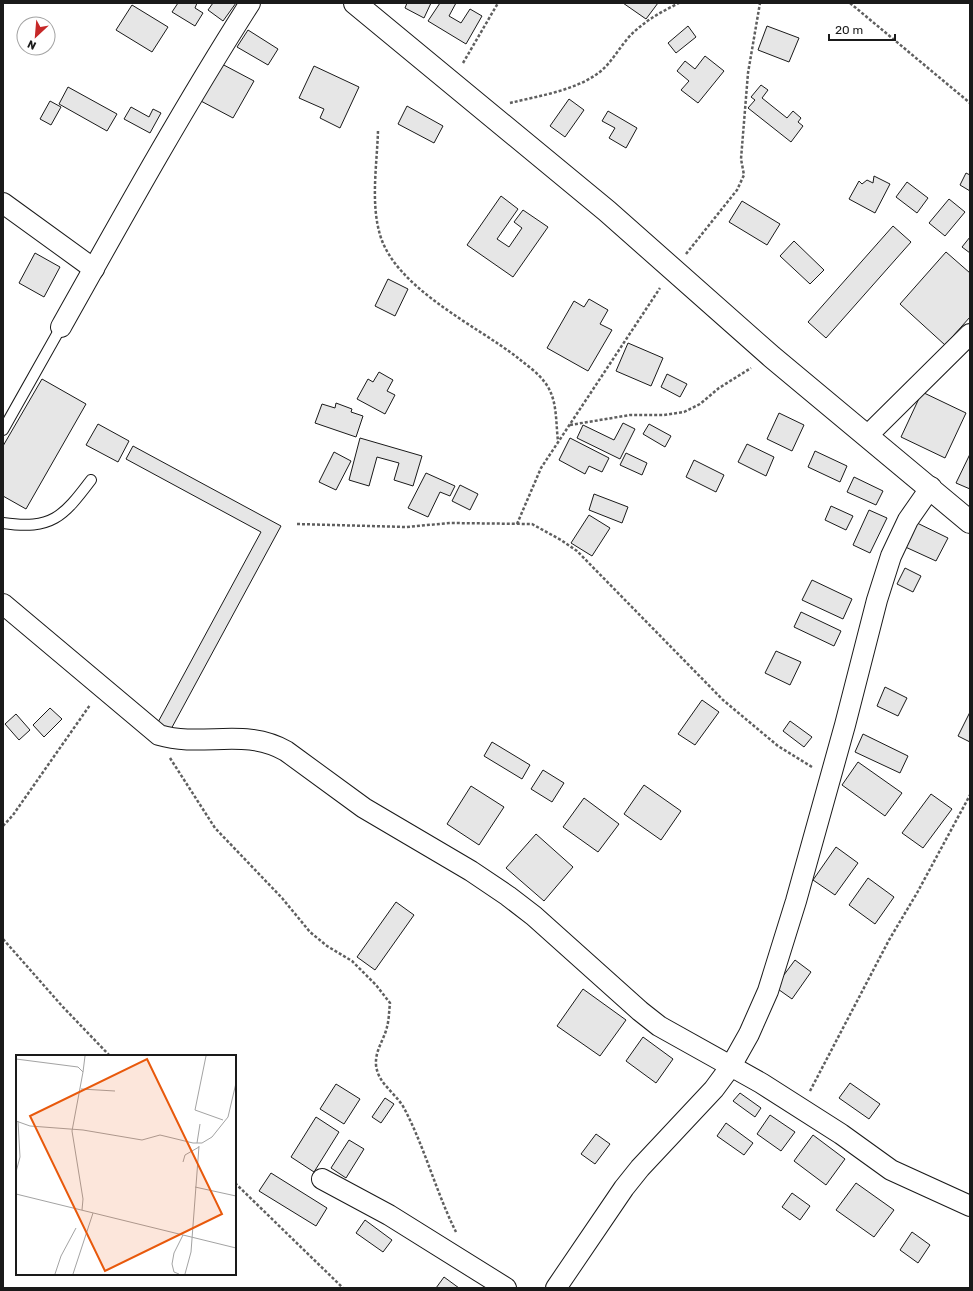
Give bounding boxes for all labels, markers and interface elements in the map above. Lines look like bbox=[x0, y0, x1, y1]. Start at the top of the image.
north arrow bbox=[16, 16, 56, 56]
scale bar bbox=[829, 16, 895, 42]
text: 20 m bbox=[835, 23, 863, 37]
text: N bbox=[25, 37, 38, 52]
inset map bbox=[16, 1055, 236, 1275]

